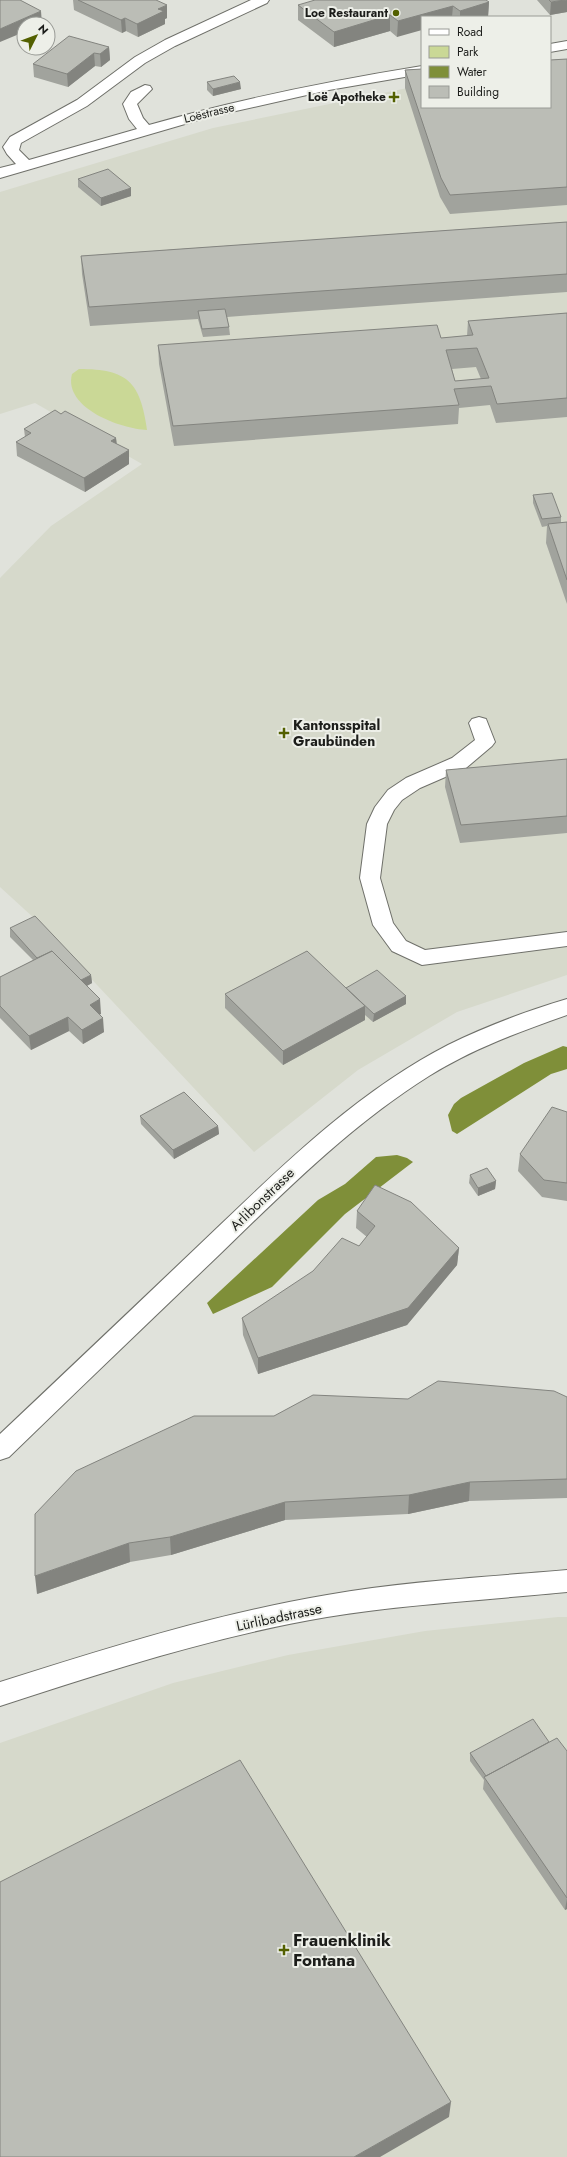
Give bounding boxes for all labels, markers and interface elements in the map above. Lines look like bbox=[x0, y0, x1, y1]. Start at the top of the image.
place label: Loe Restaurant bbox=[305, 4, 388, 22]
marker: Loe Restaurant bbox=[391, 8, 401, 18]
north arrow bbox=[16, 16, 56, 56]
legend bbox=[421, 16, 551, 108]
text: N bbox=[35, 21, 52, 38]
text: Road bbox=[457, 23, 483, 41]
text: Park bbox=[457, 43, 479, 61]
text: Water bbox=[457, 63, 488, 81]
text: Building bbox=[457, 83, 499, 101]
place label: Loë Apotheke bbox=[308, 88, 386, 106]
marker: Loë Apotheke bbox=[389, 92, 399, 102]
street label: Loëstrasse bbox=[182, 98, 236, 128]
place label: Kantonsspital Graubünden bbox=[293, 715, 380, 751]
marker: Kantonsspital Graubünden bbox=[278, 727, 290, 739]
street label: Arlibonstrasse bbox=[225, 1163, 299, 1235]
street label: Lürlibadstrasse bbox=[234, 1598, 324, 1636]
place label: Frauenklinik Fontana bbox=[293, 1928, 391, 1972]
marker: Frauenklinik Fontana bbox=[278, 1944, 290, 1956]

